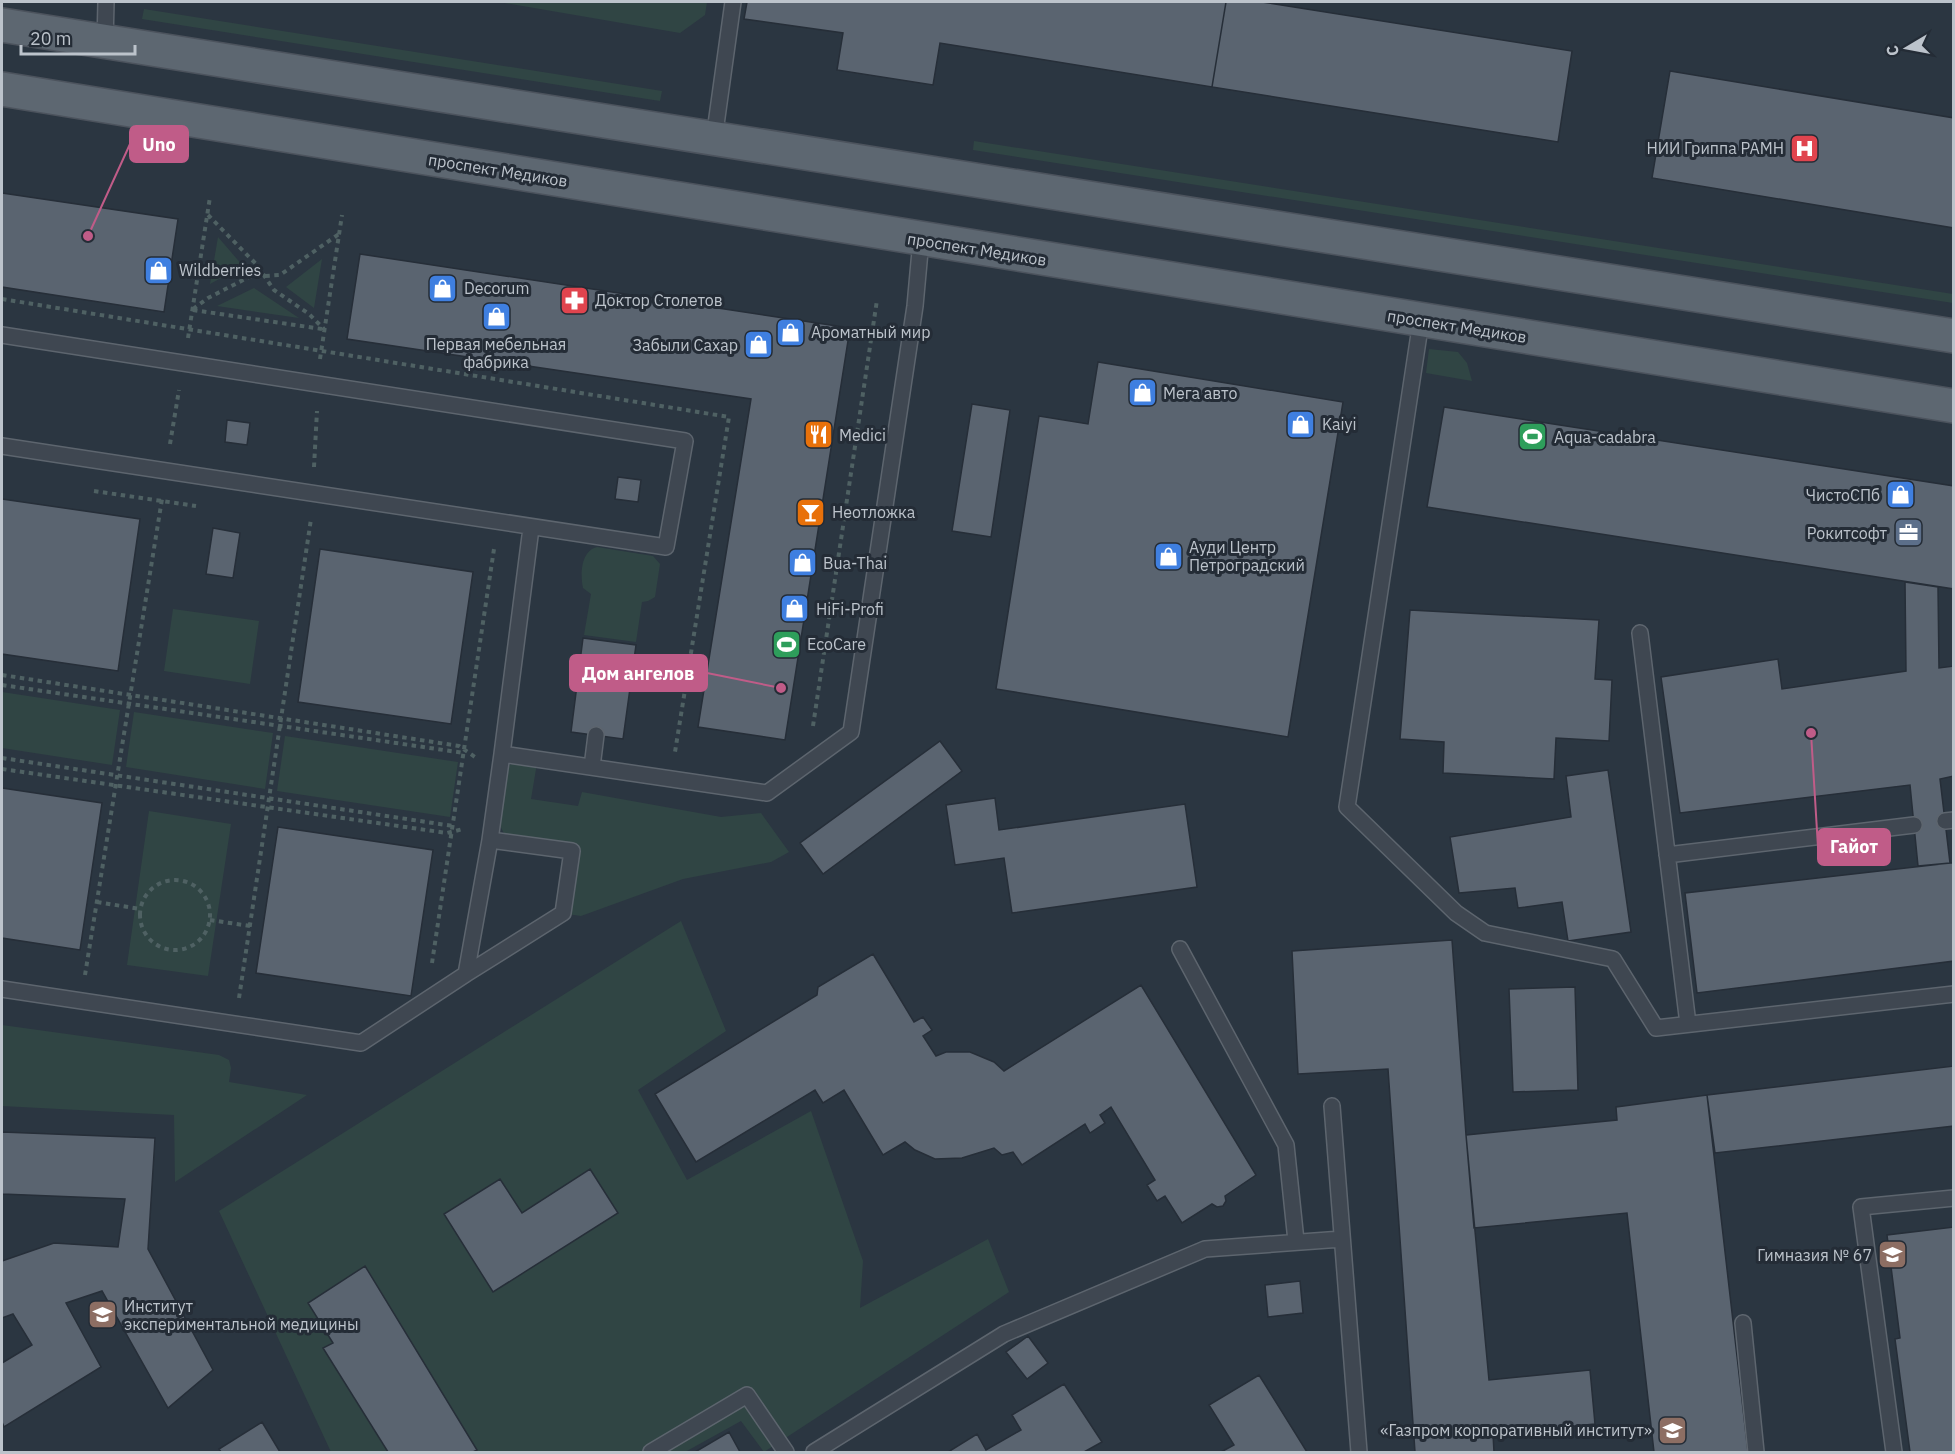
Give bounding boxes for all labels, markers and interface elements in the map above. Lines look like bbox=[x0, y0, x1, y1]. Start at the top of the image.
scale bar bbox=[21, 18, 135, 56]
north arrow bbox=[1877, 18, 1937, 78]
text: 20 m bbox=[30, 27, 72, 50]
text: С bbox=[1881, 44, 1903, 57]
callout: Uno bbox=[130, 126, 188, 162]
hospital icon: НИИ Гриппа РАМН bbox=[1789, 132, 1821, 164]
text: Uno bbox=[142, 133, 176, 156]
place label: НИИ Гриппа РАМН bbox=[1646, 138, 1784, 158]
street label: проспект Медиков bbox=[427, 149, 569, 191]
street label: проспект Медиков bbox=[906, 228, 1048, 270]
shop icon: Wildberries bbox=[142, 254, 174, 286]
place label: Wildberries bbox=[179, 260, 261, 280]
shop icon: Decorum bbox=[427, 272, 459, 304]
place label: Decorum bbox=[464, 278, 529, 298]
pharmacy icon: Доктор Столетов bbox=[558, 284, 590, 316]
place label: Доктор Столетов bbox=[595, 290, 723, 310]
shop icon: Первая мебельная фабрика bbox=[480, 300, 512, 332]
street label: проспект Медиков bbox=[1386, 305, 1528, 347]
shop icon: Ароматный мир bbox=[774, 316, 806, 348]
place label: Ароматный мир bbox=[811, 322, 930, 342]
shop icon: Забыли Сахар bbox=[743, 329, 775, 361]
place label: Первая мебельная фабрика bbox=[426, 334, 566, 372]
place label: Забыли Сахар bbox=[633, 335, 738, 355]
shop icon: Мега авто bbox=[1126, 377, 1158, 409]
place label: Мега авто bbox=[1163, 383, 1237, 403]
shop icon: Kaiyi bbox=[1285, 408, 1317, 440]
place label: Kaiyi bbox=[1322, 414, 1356, 434]
restaurant icon: Medici bbox=[802, 419, 834, 451]
sports icon: Aqua-cadabra bbox=[1517, 421, 1549, 453]
place label: Medici bbox=[839, 425, 886, 445]
place label: Aqua-cadabra bbox=[1554, 427, 1656, 447]
shop icon: ЧистоСПб bbox=[1885, 479, 1917, 511]
place label: ЧистоСПб bbox=[1806, 485, 1880, 505]
bar icon: Неотложка bbox=[795, 496, 827, 528]
place label: Неотложка bbox=[832, 502, 916, 522]
office icon: Рокитсофт bbox=[1892, 517, 1924, 549]
place label: Рокитсофт bbox=[1807, 523, 1887, 543]
place label: Ауди Центр Петроградский bbox=[1189, 537, 1305, 575]
shop icon: Ауди Центр Петроградский bbox=[1152, 540, 1184, 572]
shop icon: Bua-Thai bbox=[786, 547, 818, 579]
place label: Bua-Thai bbox=[823, 553, 887, 573]
shop icon: HiFi-Profi bbox=[779, 593, 811, 625]
place label: HiFi-Profi bbox=[816, 599, 884, 619]
sports icon: EcoCare bbox=[770, 628, 802, 660]
place label: EcoCare bbox=[807, 634, 866, 654]
callout: Дом ангелов bbox=[570, 655, 707, 691]
text: Дом ангелов bbox=[582, 662, 694, 685]
callout: Гайот bbox=[1818, 829, 1890, 865]
text: Гайот bbox=[1830, 835, 1878, 858]
school or university icon: Гимназия № 67 bbox=[1877, 1239, 1909, 1271]
place label: Гимназия № 67 bbox=[1757, 1245, 1872, 1265]
place label: Институт экспериментальной медицины bbox=[124, 1296, 359, 1334]
school or university icon: Институт экспериментальной медицины bbox=[87, 1299, 119, 1331]
school or university icon: «Газпром корпоративный институт» bbox=[1657, 1414, 1689, 1446]
place label: «Газпром корпоративный институт» bbox=[1380, 1420, 1652, 1440]

